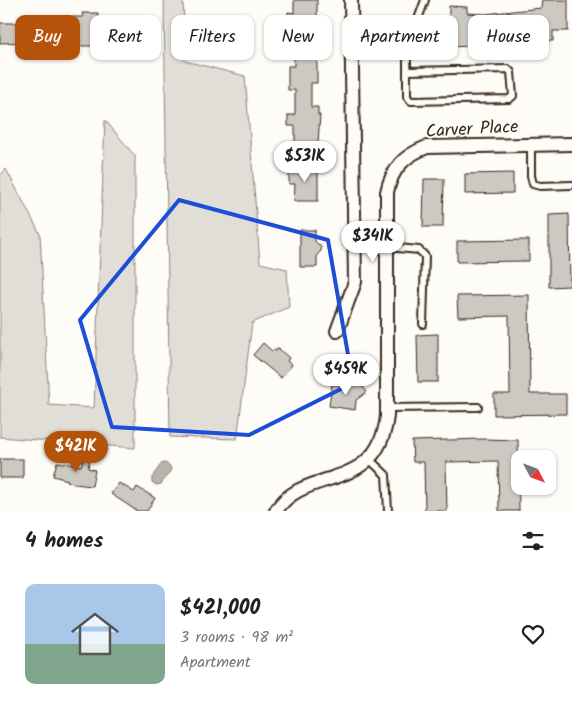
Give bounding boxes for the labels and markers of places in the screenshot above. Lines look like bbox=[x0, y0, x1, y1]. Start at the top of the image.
pin: $531K bbox=[270, 140, 340, 183]
pin: $341K bbox=[338, 220, 408, 263]
pin: $459K bbox=[311, 354, 381, 396]
pin: $421K bbox=[41, 430, 111, 473]

